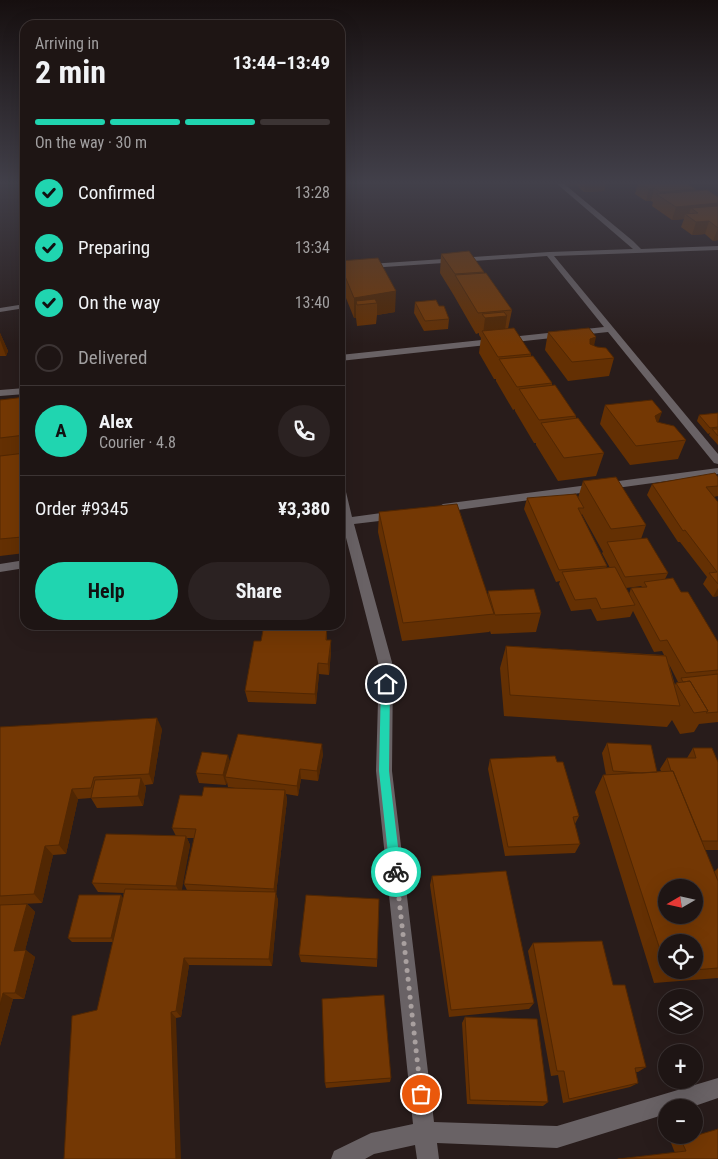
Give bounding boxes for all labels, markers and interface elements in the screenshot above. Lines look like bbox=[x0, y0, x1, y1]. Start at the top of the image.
text: Arriving in bbox=[35, 34, 99, 53]
text: 13:44–13:49 bbox=[232, 51, 330, 74]
text: 2 min bbox=[35, 53, 106, 91]
text: On the way · 30 m bbox=[35, 133, 147, 152]
icon: check bbox=[35, 179, 63, 207]
text: Confirmed bbox=[78, 181, 155, 204]
text: 13:28 bbox=[295, 183, 330, 202]
icon: check bbox=[35, 234, 63, 262]
text: Preparing bbox=[78, 236, 150, 259]
text: 13:34 bbox=[295, 238, 330, 257]
icon: check bbox=[35, 289, 63, 317]
text: On the way bbox=[78, 291, 160, 314]
text: 13:40 bbox=[295, 293, 330, 312]
text: Delivered bbox=[78, 346, 147, 369]
button: phone bbox=[278, 405, 330, 457]
text: Alex bbox=[99, 410, 133, 433]
text: A bbox=[55, 419, 67, 442]
text: Courier · 4.8 bbox=[99, 433, 176, 452]
text: Order #9345 bbox=[35, 497, 128, 520]
text: ¥3,380 bbox=[278, 497, 330, 520]
button: Help bbox=[35, 562, 178, 620]
button: Share bbox=[188, 562, 330, 620]
pin bbox=[365, 663, 407, 705]
icon: home bbox=[372, 670, 400, 698]
courier bbox=[371, 847, 421, 897]
icon: bike bbox=[382, 858, 410, 886]
north arrow bbox=[658, 879, 702, 924]
map controls bbox=[658, 879, 703, 1144]
button: locate bbox=[658, 934, 703, 979]
button: layers bbox=[658, 989, 703, 1034]
button: + bbox=[658, 1044, 703, 1089]
pin bbox=[400, 1073, 442, 1115]
icon: bag bbox=[407, 1080, 435, 1108]
button: − bbox=[658, 1099, 703, 1144]

